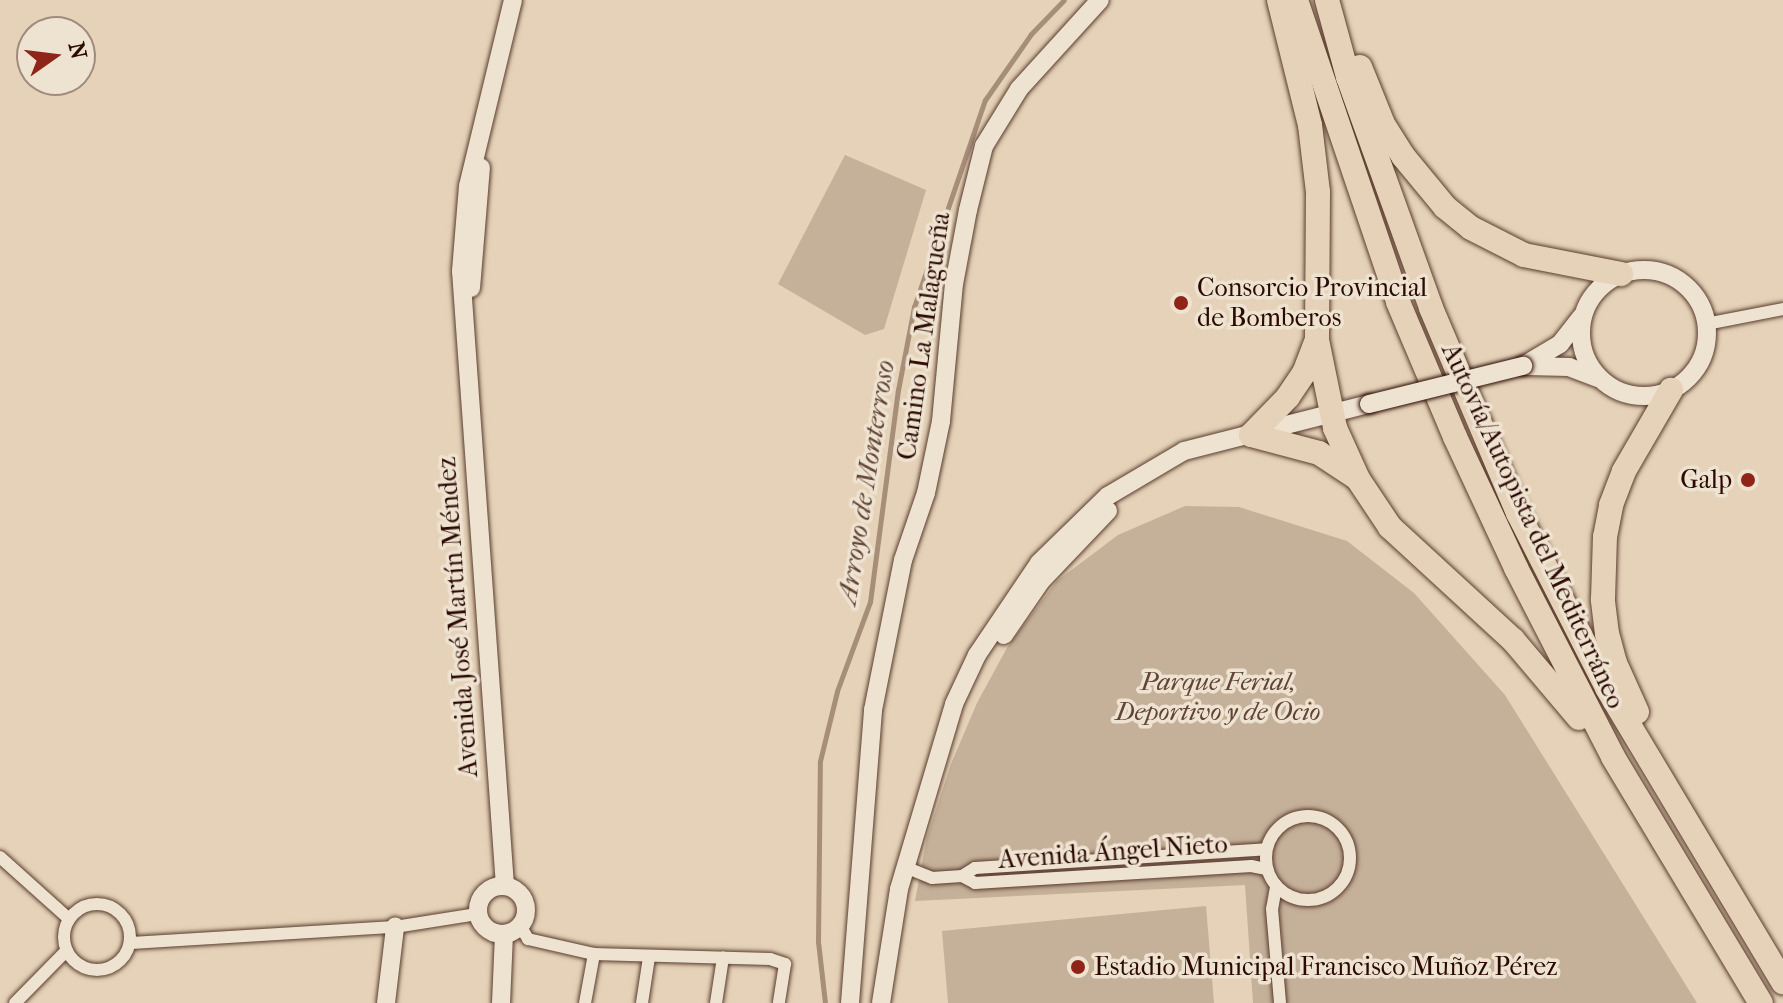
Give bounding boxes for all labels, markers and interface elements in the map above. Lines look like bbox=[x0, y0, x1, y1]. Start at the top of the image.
north arrow bbox=[16, 16, 96, 96]
text: N bbox=[63, 39, 92, 62]
street label: Camino La Malagueña bbox=[891, 210, 957, 462]
place label: Consorcio Provincial de Bomberos bbox=[1197, 272, 1427, 334]
marker: Consorcio Provincial de Bomberos bbox=[1172, 294, 1190, 312]
street label: Autovía/Autopista del Mediterráneo bbox=[1435, 339, 1631, 713]
water label: Arroyo de Monterroso bbox=[830, 358, 902, 606]
street label: Avenida José Martín Méndez bbox=[431, 456, 485, 778]
place label: Galp bbox=[1680, 464, 1732, 496]
marker: Galp bbox=[1739, 471, 1757, 489]
park label: Parque Ferial, Deportivo y de Ocio bbox=[1115, 666, 1321, 728]
street label: Avenida Ángel Nieto bbox=[997, 828, 1229, 876]
place label: Estadio Municipal Francisco Muñoz Pérez bbox=[1094, 951, 1558, 983]
marker: Estadio Municipal Francisco Muñoz Pérez bbox=[1069, 958, 1087, 976]

